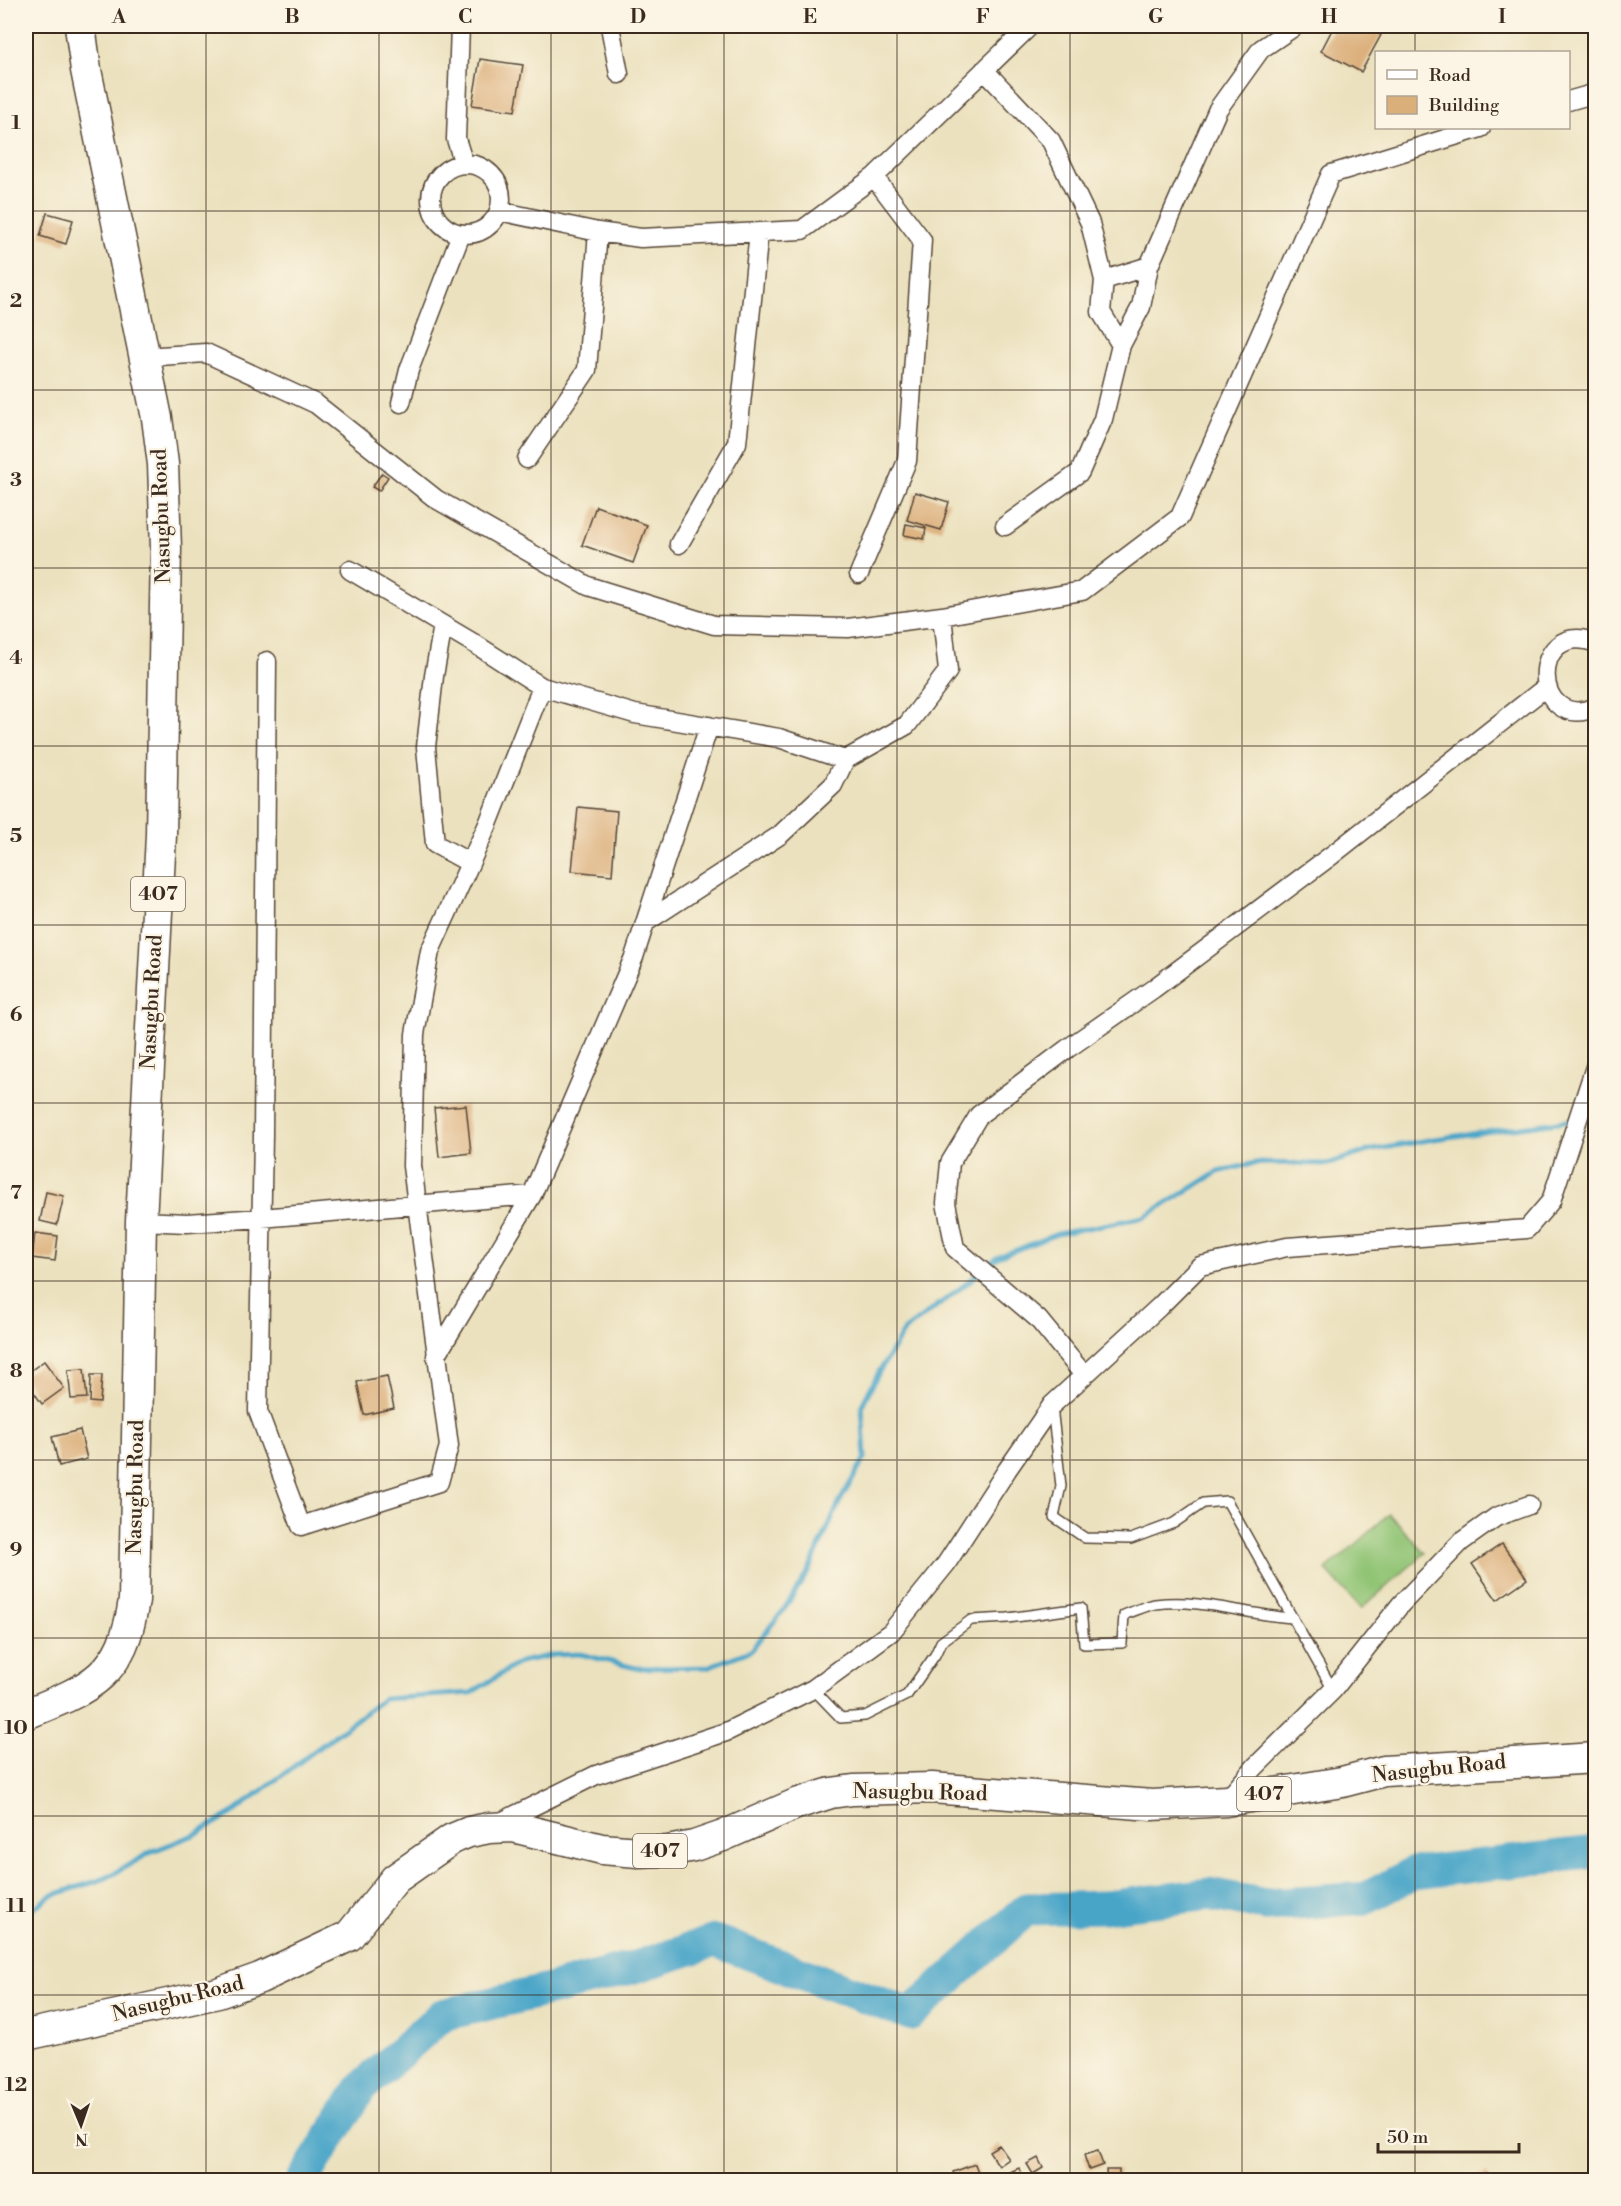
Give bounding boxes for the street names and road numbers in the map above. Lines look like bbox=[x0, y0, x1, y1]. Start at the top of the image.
street label: Nasugbu Road bbox=[147, 448, 177, 584]
road number: 407 bbox=[131, 877, 185, 911]
street label: Nasugbu Road bbox=[135, 934, 169, 1070]
street label: Nasugbu Road bbox=[122, 1419, 150, 1555]
street label: Nasugbu Road bbox=[1371, 1749, 1508, 1789]
road number: 407 bbox=[1237, 1777, 1291, 1811]
street label: Nasugbu Road bbox=[852, 1779, 988, 1807]
road number: 407 bbox=[633, 1834, 687, 1868]
street label: Nasugbu Road bbox=[109, 1970, 247, 2028]

